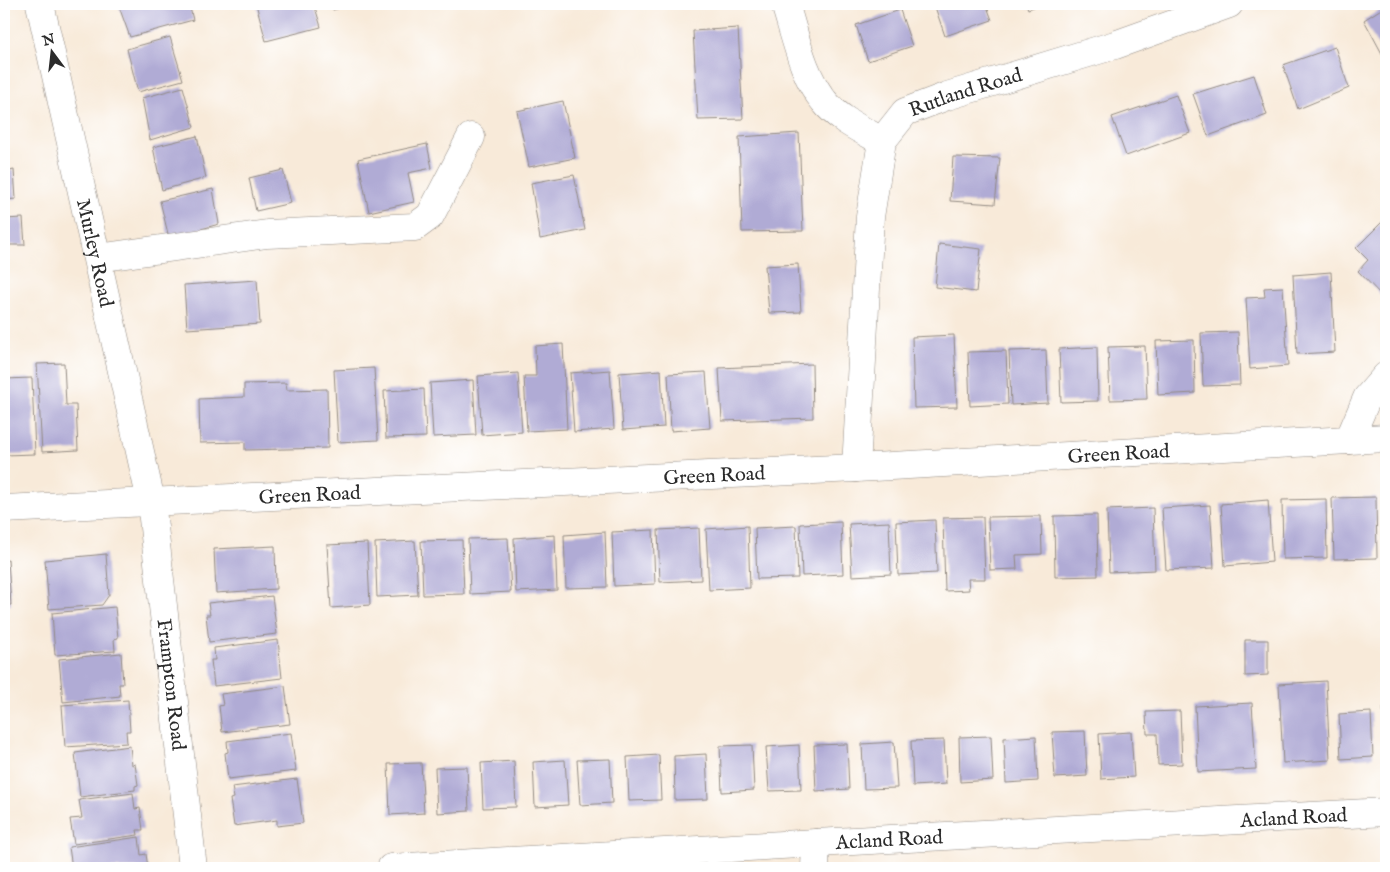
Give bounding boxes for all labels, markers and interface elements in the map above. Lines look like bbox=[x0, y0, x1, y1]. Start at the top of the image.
north arrow bbox=[28, 28, 78, 78]
text: N bbox=[40, 30, 57, 51]
street label: Rutland Road bbox=[906, 63, 1025, 123]
street label: Murley Road bbox=[70, 197, 118, 310]
street label: Green Road bbox=[1067, 439, 1171, 470]
street label: Green Road bbox=[663, 461, 766, 491]
street label: Green Road bbox=[258, 481, 362, 511]
street label: Frampton Road bbox=[151, 617, 191, 752]
street label: Acland Road bbox=[1238, 803, 1348, 834]
street label: Acland Road bbox=[834, 825, 944, 856]

